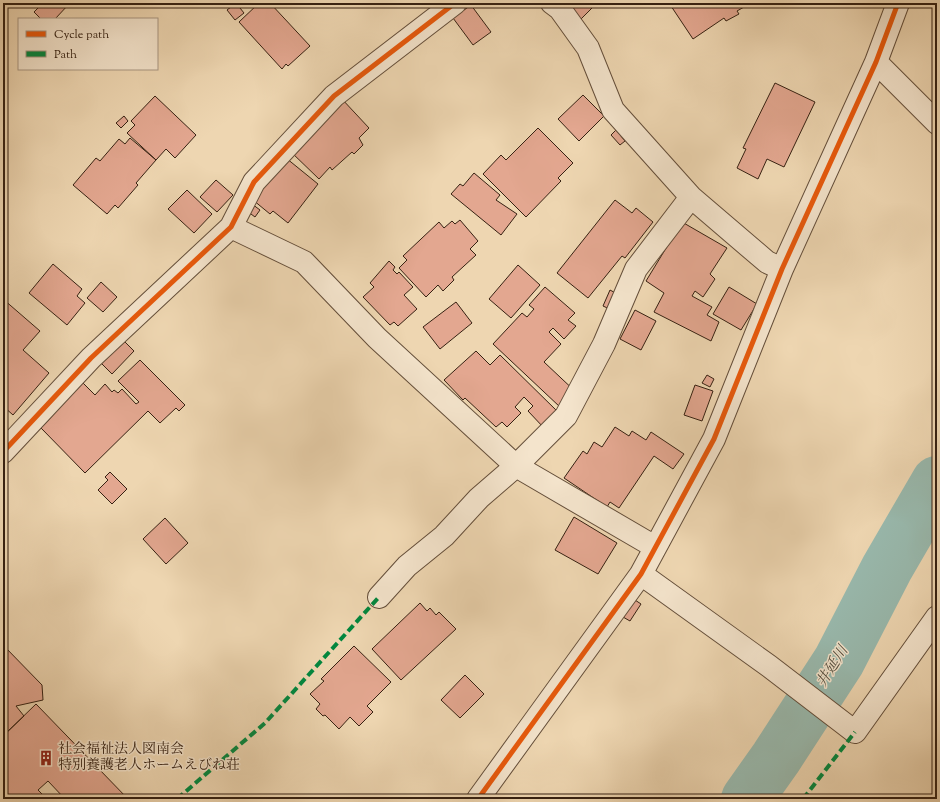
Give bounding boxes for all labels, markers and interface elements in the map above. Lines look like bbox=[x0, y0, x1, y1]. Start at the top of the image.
legend bbox=[18, 18, 158, 70]
text: Cycle path bbox=[54, 26, 109, 44]
text: Path bbox=[54, 46, 77, 64]
water label: 井延川 bbox=[812, 641, 855, 692]
place label: 社会福祉法人図南会 特別養護老人ホームえびね荘 bbox=[58, 740, 240, 776]
building icon: 社会福祉法人図南会 特別養護老人ホームえびね荘 bbox=[37, 749, 55, 767]

